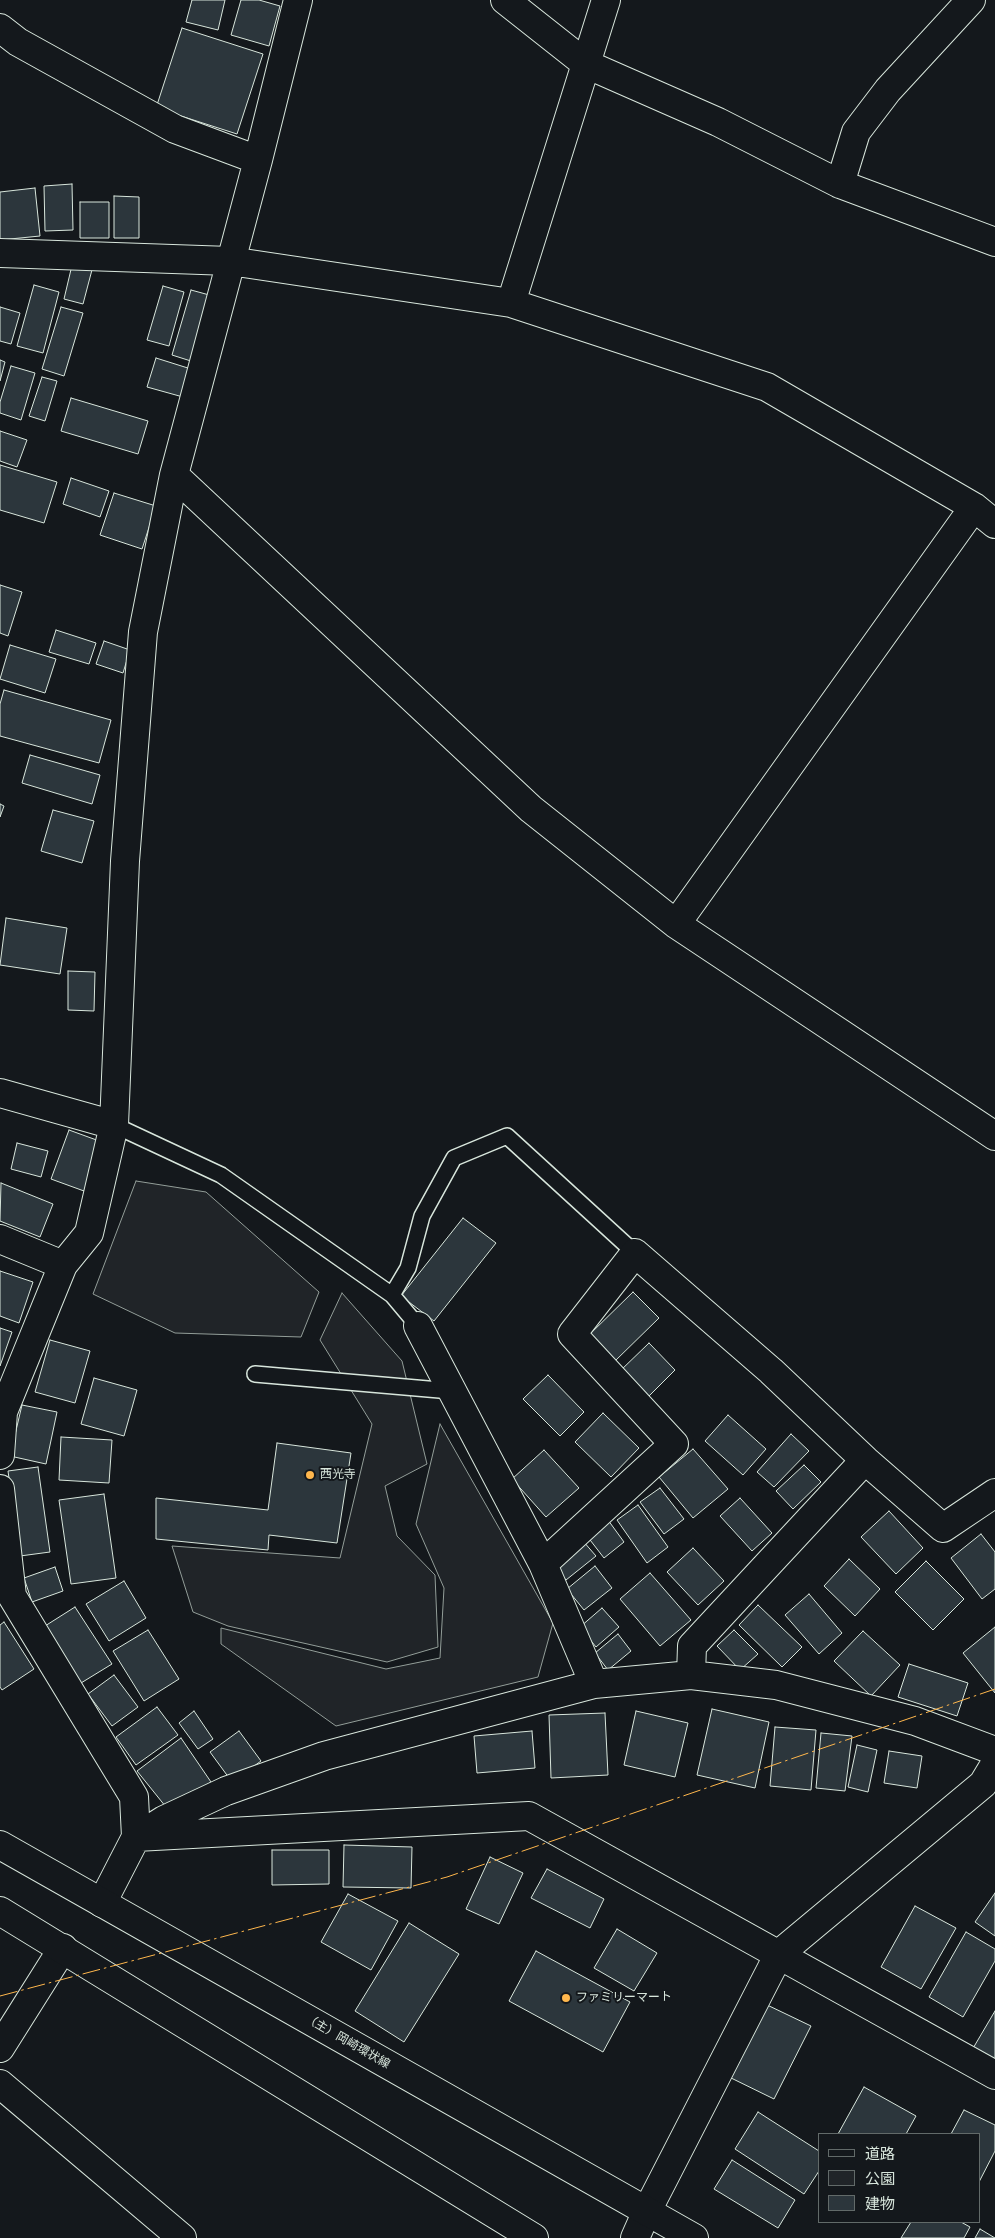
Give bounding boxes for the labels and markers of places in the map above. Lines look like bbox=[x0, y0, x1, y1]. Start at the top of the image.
place label: 西光寺 bbox=[320, 1468, 356, 1482]
marker: 西光寺 bbox=[304, 1469, 316, 1481]
place label: ファミリーマート bbox=[576, 1991, 672, 2005]
marker: ファミリーマート bbox=[560, 1992, 572, 2004]

